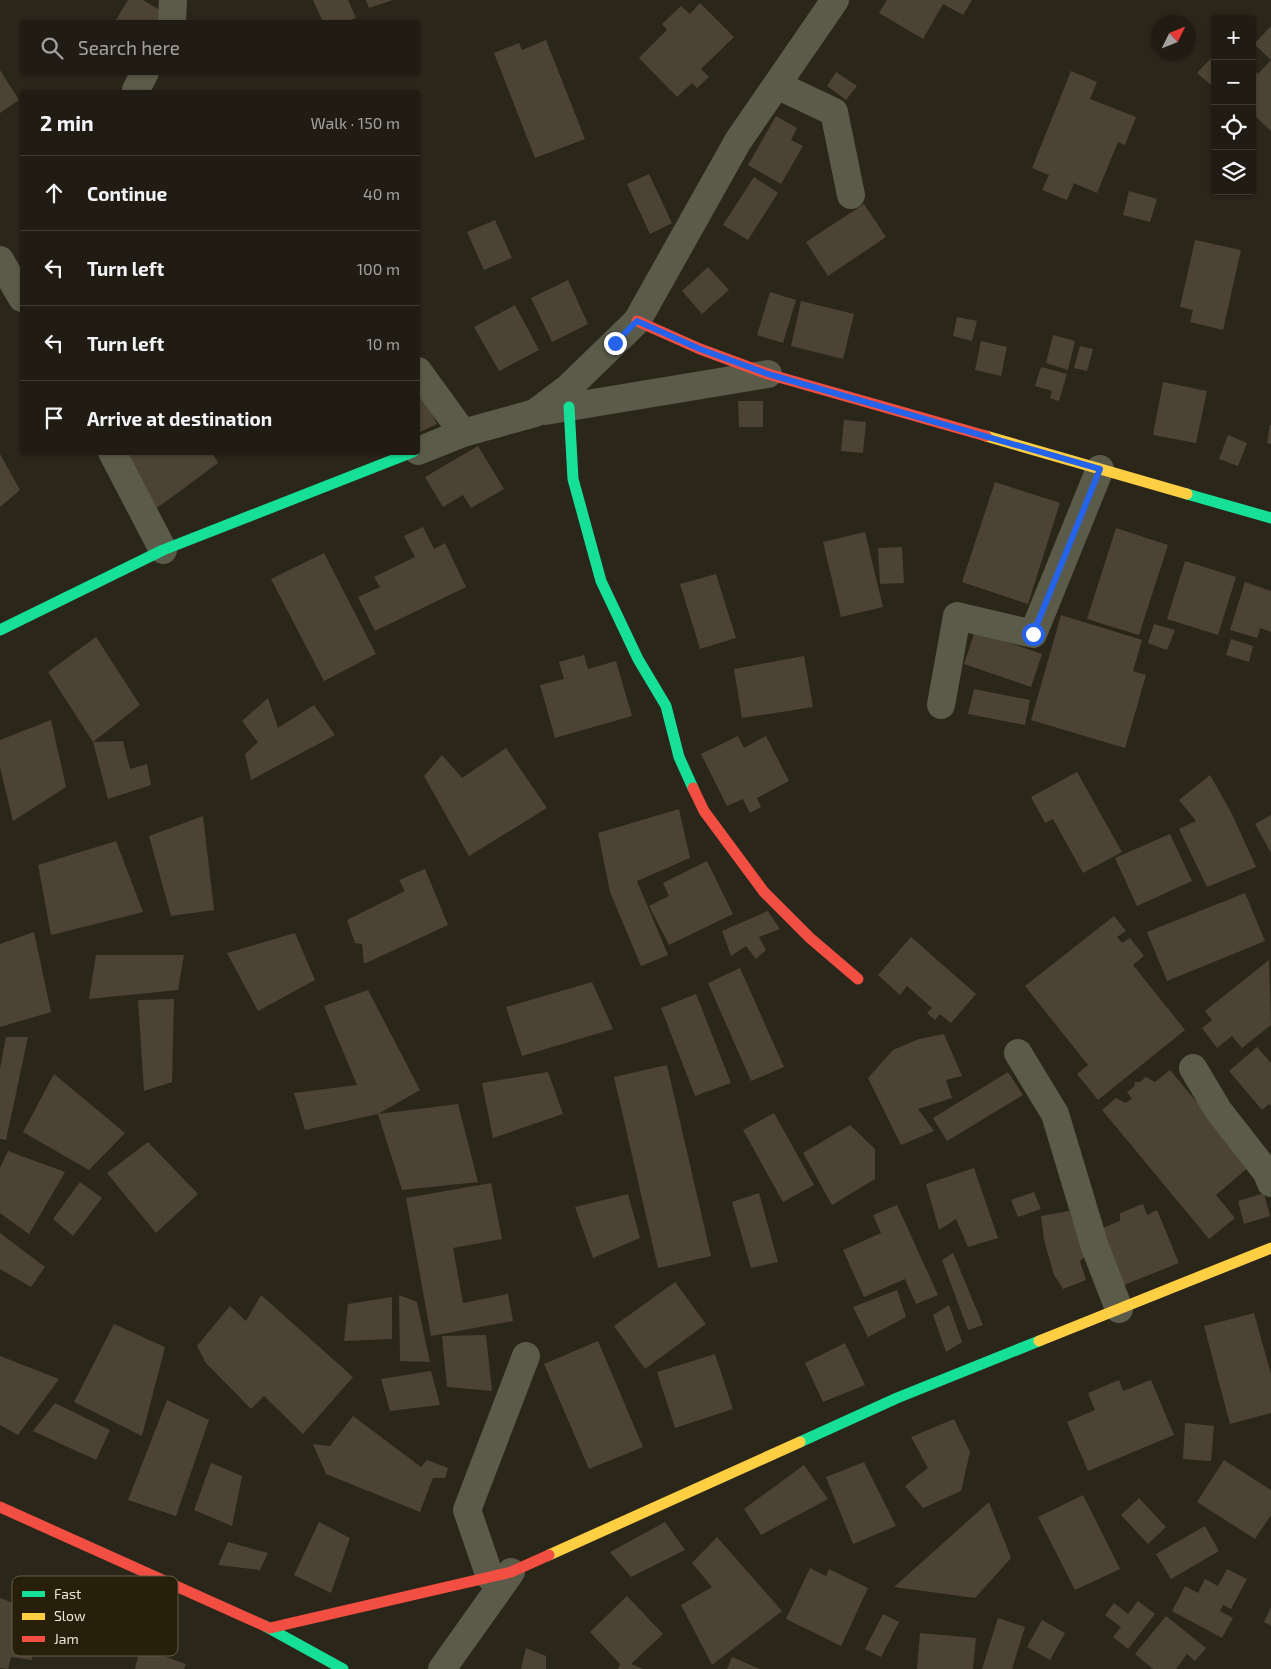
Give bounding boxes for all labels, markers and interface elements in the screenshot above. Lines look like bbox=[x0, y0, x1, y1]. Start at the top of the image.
north arrow bbox=[1151, 15, 1196, 60]
map controls bbox=[1211, 15, 1256, 195]
button: + bbox=[1211, 15, 1256, 60]
search box bbox=[20, 20, 420, 75]
icon: search bbox=[38, 34, 66, 62]
text: Search here bbox=[78, 36, 180, 59]
button: − bbox=[1211, 60, 1256, 105]
button: locate bbox=[1211, 105, 1256, 150]
text: 2 min bbox=[40, 110, 94, 135]
text: Walk · 150 m bbox=[310, 113, 400, 132]
button: layers bbox=[1211, 150, 1256, 195]
icon: ahead bbox=[40, 179, 68, 207]
text: Continue bbox=[87, 182, 167, 205]
text: 40 m bbox=[363, 184, 400, 203]
icon: left bbox=[40, 254, 68, 282]
text: Turn left bbox=[87, 257, 164, 280]
text: 100 m bbox=[357, 259, 400, 278]
icon: left bbox=[40, 329, 68, 357]
text: Turn left bbox=[87, 332, 164, 355]
route end bbox=[604, 332, 627, 355]
text: 10 m bbox=[366, 334, 400, 353]
icon: arrive bbox=[40, 404, 68, 432]
text: Arrive at destination bbox=[87, 407, 272, 430]
route start bbox=[1022, 623, 1045, 646]
legend bbox=[12, 1576, 178, 1656]
text: Fast bbox=[54, 1585, 81, 1602]
text: Slow bbox=[54, 1607, 86, 1624]
text: Jam bbox=[54, 1630, 79, 1647]

